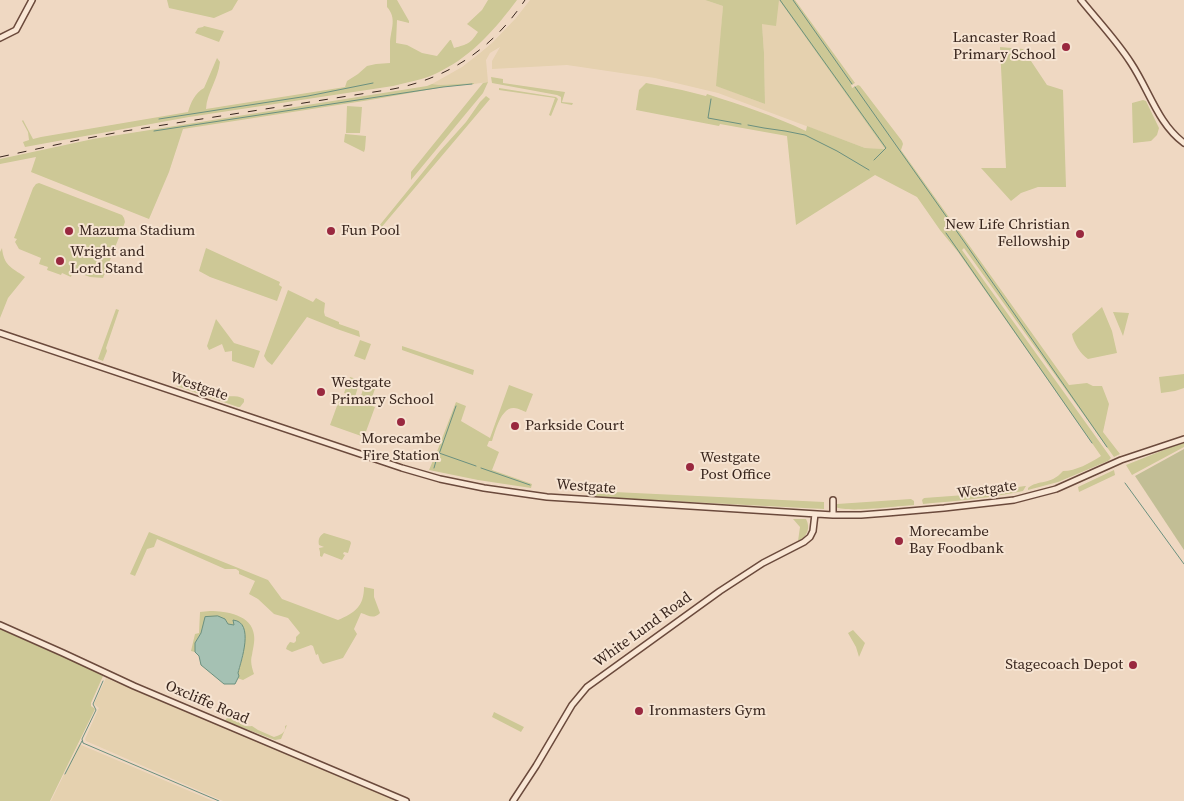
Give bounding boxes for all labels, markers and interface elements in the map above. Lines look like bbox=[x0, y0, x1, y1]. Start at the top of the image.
place label: Lancaster Road Primary School bbox=[953, 29, 1056, 64]
marker: Lancaster Road Primary School bbox=[1060, 41, 1072, 53]
place label: New Life Christian Fellowship bbox=[945, 216, 1070, 251]
place label: Mazuma Stadium bbox=[79, 222, 195, 240]
place label: Fun Pool bbox=[341, 222, 400, 240]
marker: Mazuma Stadium bbox=[63, 225, 75, 237]
marker: Fun Pool bbox=[325, 225, 337, 237]
marker: New Life Christian Fellowship bbox=[1074, 228, 1086, 240]
place label: Wright and Lord Stand bbox=[70, 243, 145, 278]
marker: Wright and Lord Stand bbox=[54, 255, 66, 267]
street label: Westgate bbox=[168, 369, 230, 405]
place label: Westgate Primary School bbox=[331, 374, 434, 409]
marker: Westgate Primary School bbox=[315, 386, 327, 398]
marker: Morecambe Fire Station bbox=[395, 416, 407, 428]
place label: Parkside Court bbox=[525, 417, 624, 435]
marker: Parkside Court bbox=[509, 420, 521, 432]
place label: Morecambe Fire Station bbox=[361, 430, 441, 465]
place label: Westgate Post Office bbox=[700, 449, 771, 484]
marker: Westgate Post Office bbox=[684, 461, 696, 473]
street label: Westgate bbox=[555, 476, 617, 498]
street label: Westgate bbox=[956, 477, 1018, 503]
place label: Morecambe Bay Foodbank bbox=[909, 523, 1004, 558]
marker: Morecambe Bay Foodbank bbox=[893, 535, 905, 547]
street label: White Lund Road bbox=[591, 589, 695, 671]
place label: Stagecoach Depot bbox=[1005, 656, 1123, 674]
marker: Stagecoach Depot bbox=[1127, 659, 1139, 671]
street label: Oxcliffe Road bbox=[162, 677, 252, 729]
place label: Ironmasters Gym bbox=[649, 702, 766, 720]
marker: Ironmasters Gym bbox=[633, 705, 645, 717]

